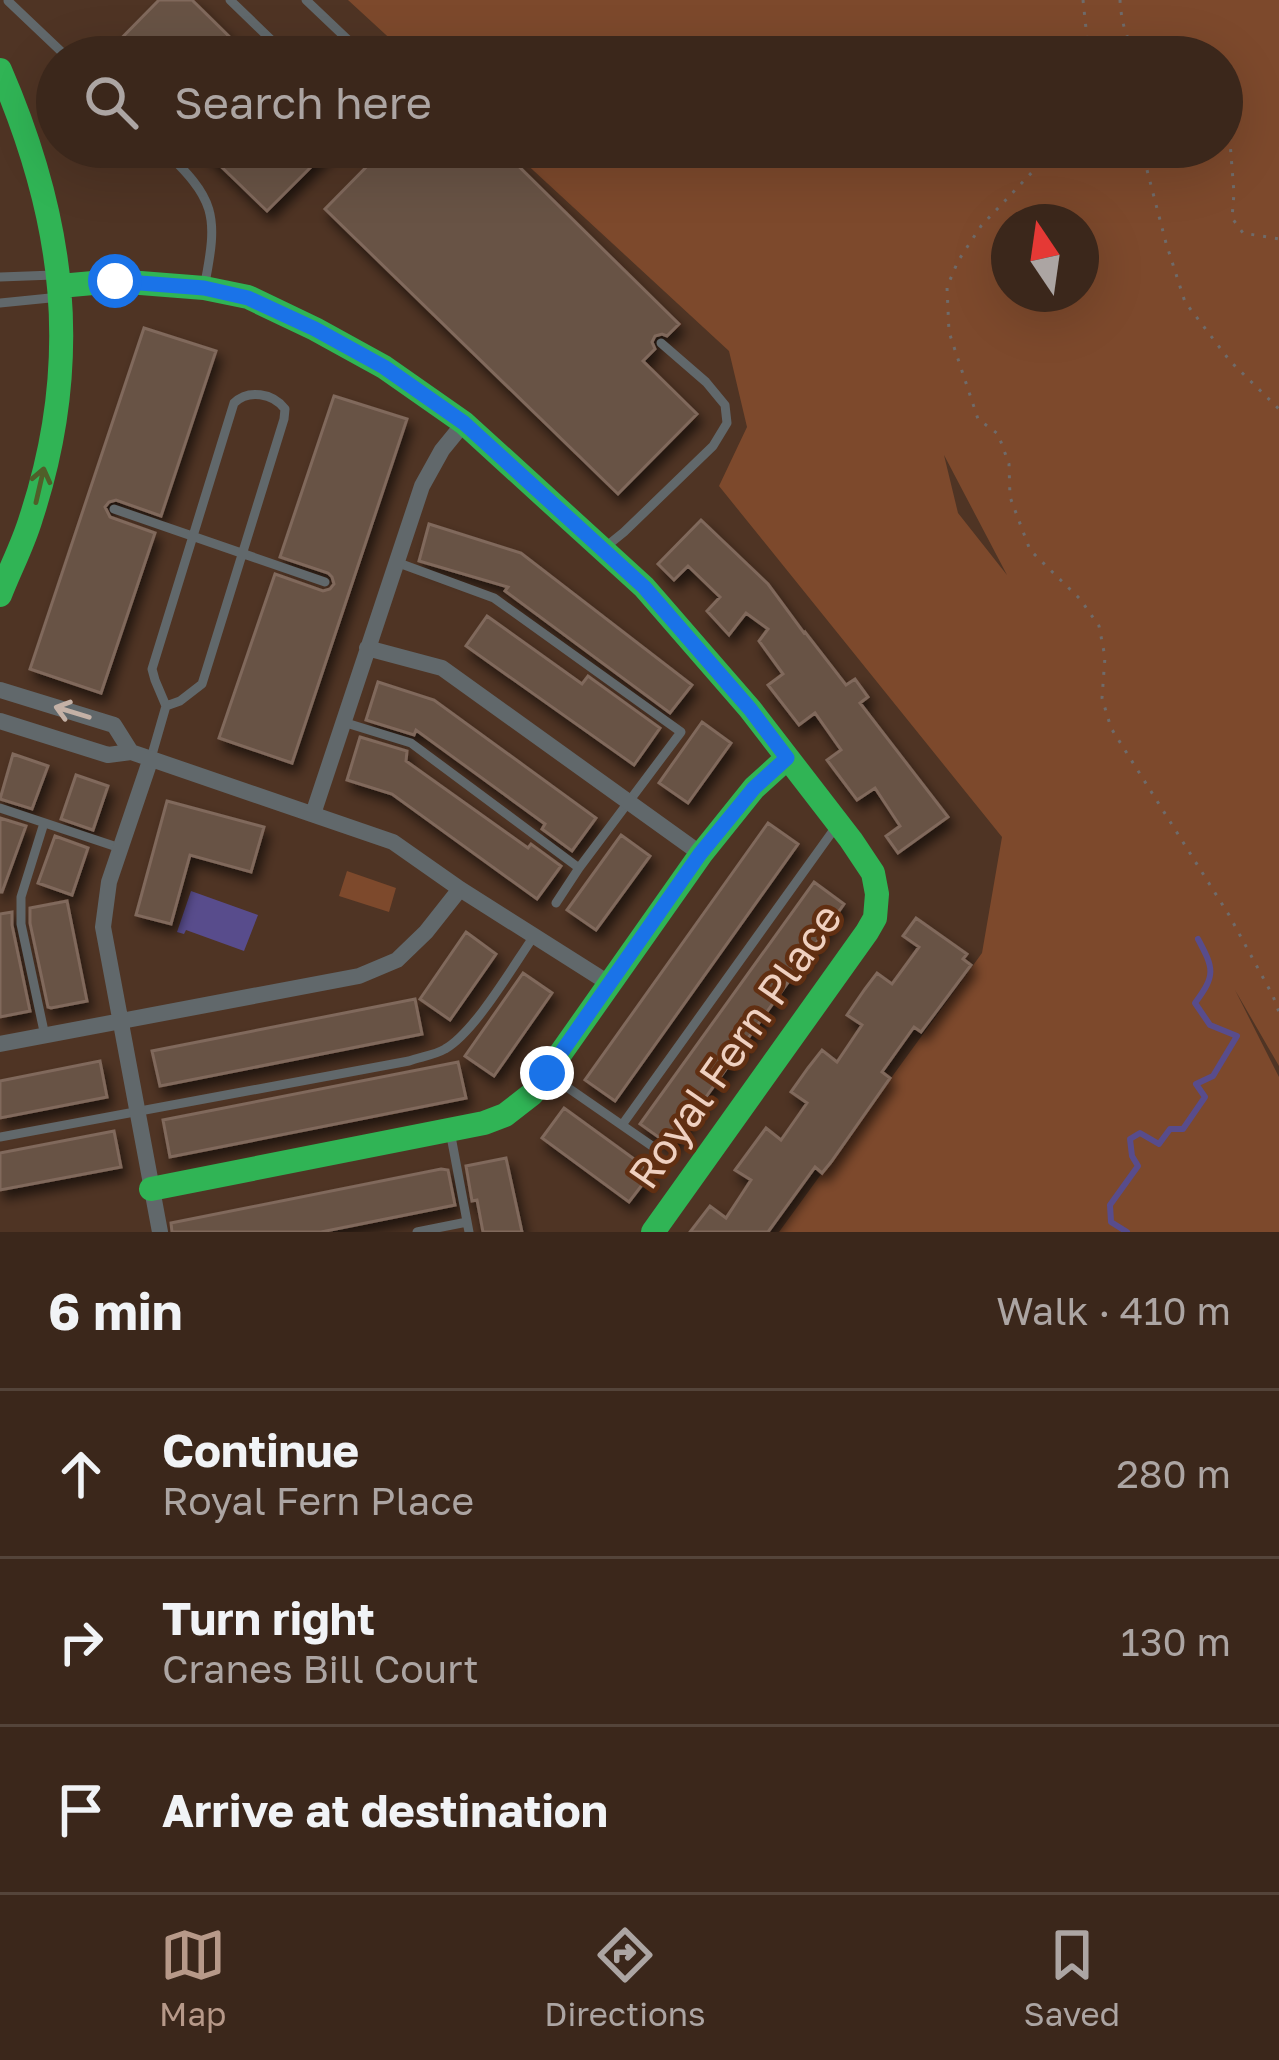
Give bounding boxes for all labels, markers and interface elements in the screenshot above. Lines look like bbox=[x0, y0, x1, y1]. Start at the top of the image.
search box bbox=[36, 36, 1243, 168]
icon: search bbox=[78, 69, 144, 135]
text: Search here bbox=[174, 75, 432, 129]
north arrow bbox=[991, 204, 1099, 312]
route start bbox=[88, 254, 142, 308]
one-way arrow bbox=[30, 467, 52, 505]
one-way arrow bbox=[54, 700, 92, 722]
street label: Royal Fern Place bbox=[617, 893, 851, 1197]
route end bbox=[520, 1046, 574, 1100]
text: 6 min bbox=[48, 1280, 183, 1341]
text: Walk · 410 m bbox=[996, 1287, 1231, 1334]
text: Continue bbox=[162, 1423, 359, 1477]
icon: ahead bbox=[48, 1441, 114, 1507]
text: 280 m bbox=[1116, 1450, 1231, 1497]
text: Royal Fern Place bbox=[162, 1477, 474, 1524]
text: Turn right bbox=[162, 1591, 375, 1645]
icon: right bbox=[48, 1609, 114, 1675]
text: 130 m bbox=[1121, 1618, 1231, 1665]
text: Cranes Bill Court bbox=[162, 1645, 479, 1692]
icon: arrive bbox=[48, 1777, 114, 1843]
text: Arrive at destination bbox=[162, 1783, 608, 1837]
tab: Map bbox=[159, 1922, 226, 2033]
tab: Directions bbox=[544, 1922, 706, 2033]
tab: Saved bbox=[1024, 1922, 1120, 2033]

